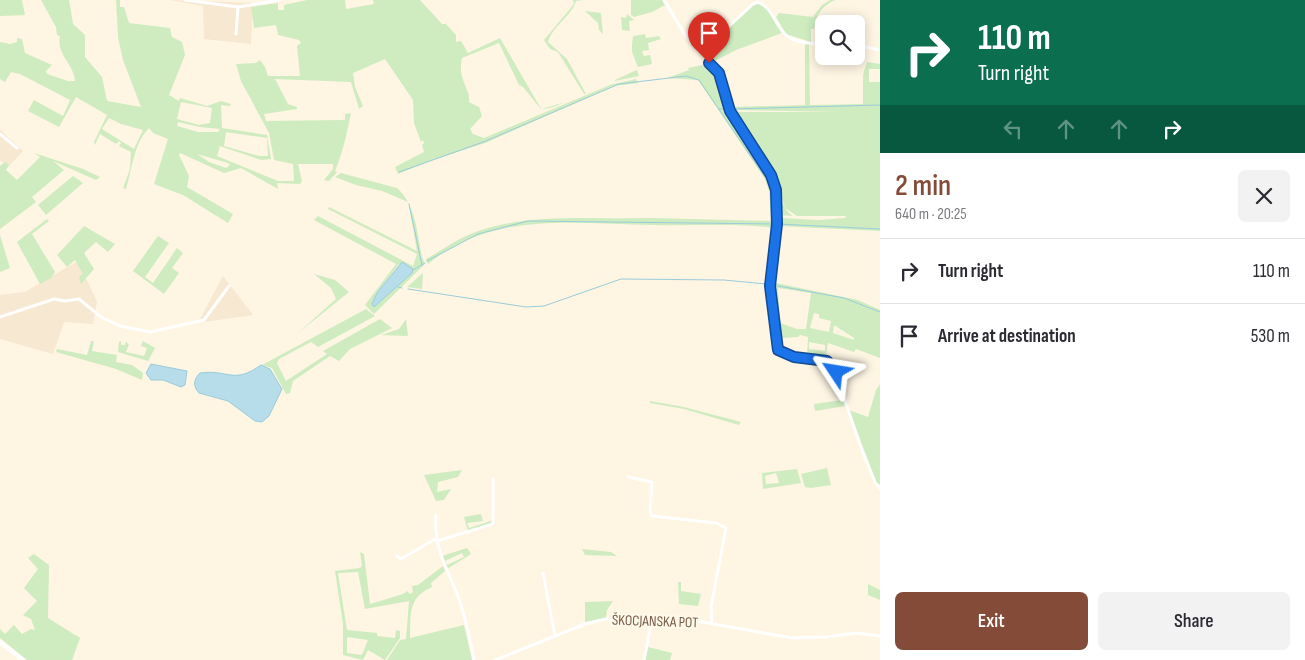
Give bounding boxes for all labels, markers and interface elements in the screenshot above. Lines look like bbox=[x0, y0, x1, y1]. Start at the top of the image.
pin bbox=[688, 12, 730, 63]
map controls bbox=[815, 15, 865, 65]
button: search bbox=[815, 15, 865, 65]
text: 110 m bbox=[978, 17, 1051, 60]
icon: arrive bbox=[695, 19, 723, 47]
icon: right bbox=[895, 20, 960, 85]
text: Turn right bbox=[978, 60, 1049, 87]
icon: left bbox=[999, 115, 1027, 143]
icon: ahead bbox=[1052, 115, 1080, 143]
icon: ahead bbox=[1105, 115, 1133, 143]
icon: right bbox=[1158, 115, 1186, 143]
text: 2 min bbox=[895, 168, 951, 204]
button: close bbox=[1238, 170, 1290, 222]
text: 640 m · 20:25 bbox=[895, 205, 967, 224]
icon: right bbox=[895, 257, 923, 285]
text: Turn right bbox=[938, 260, 1003, 283]
text: 110 m bbox=[1253, 260, 1290, 283]
icon: arrive bbox=[895, 322, 923, 350]
text: Arrive at destination bbox=[938, 325, 1076, 348]
text: 530 m bbox=[1251, 325, 1290, 348]
position arrow bbox=[809, 345, 861, 397]
button: Exit bbox=[895, 592, 1088, 650]
button: Share bbox=[1098, 592, 1290, 650]
street label: ŠKOCJANSKA POT bbox=[611, 610, 698, 633]

